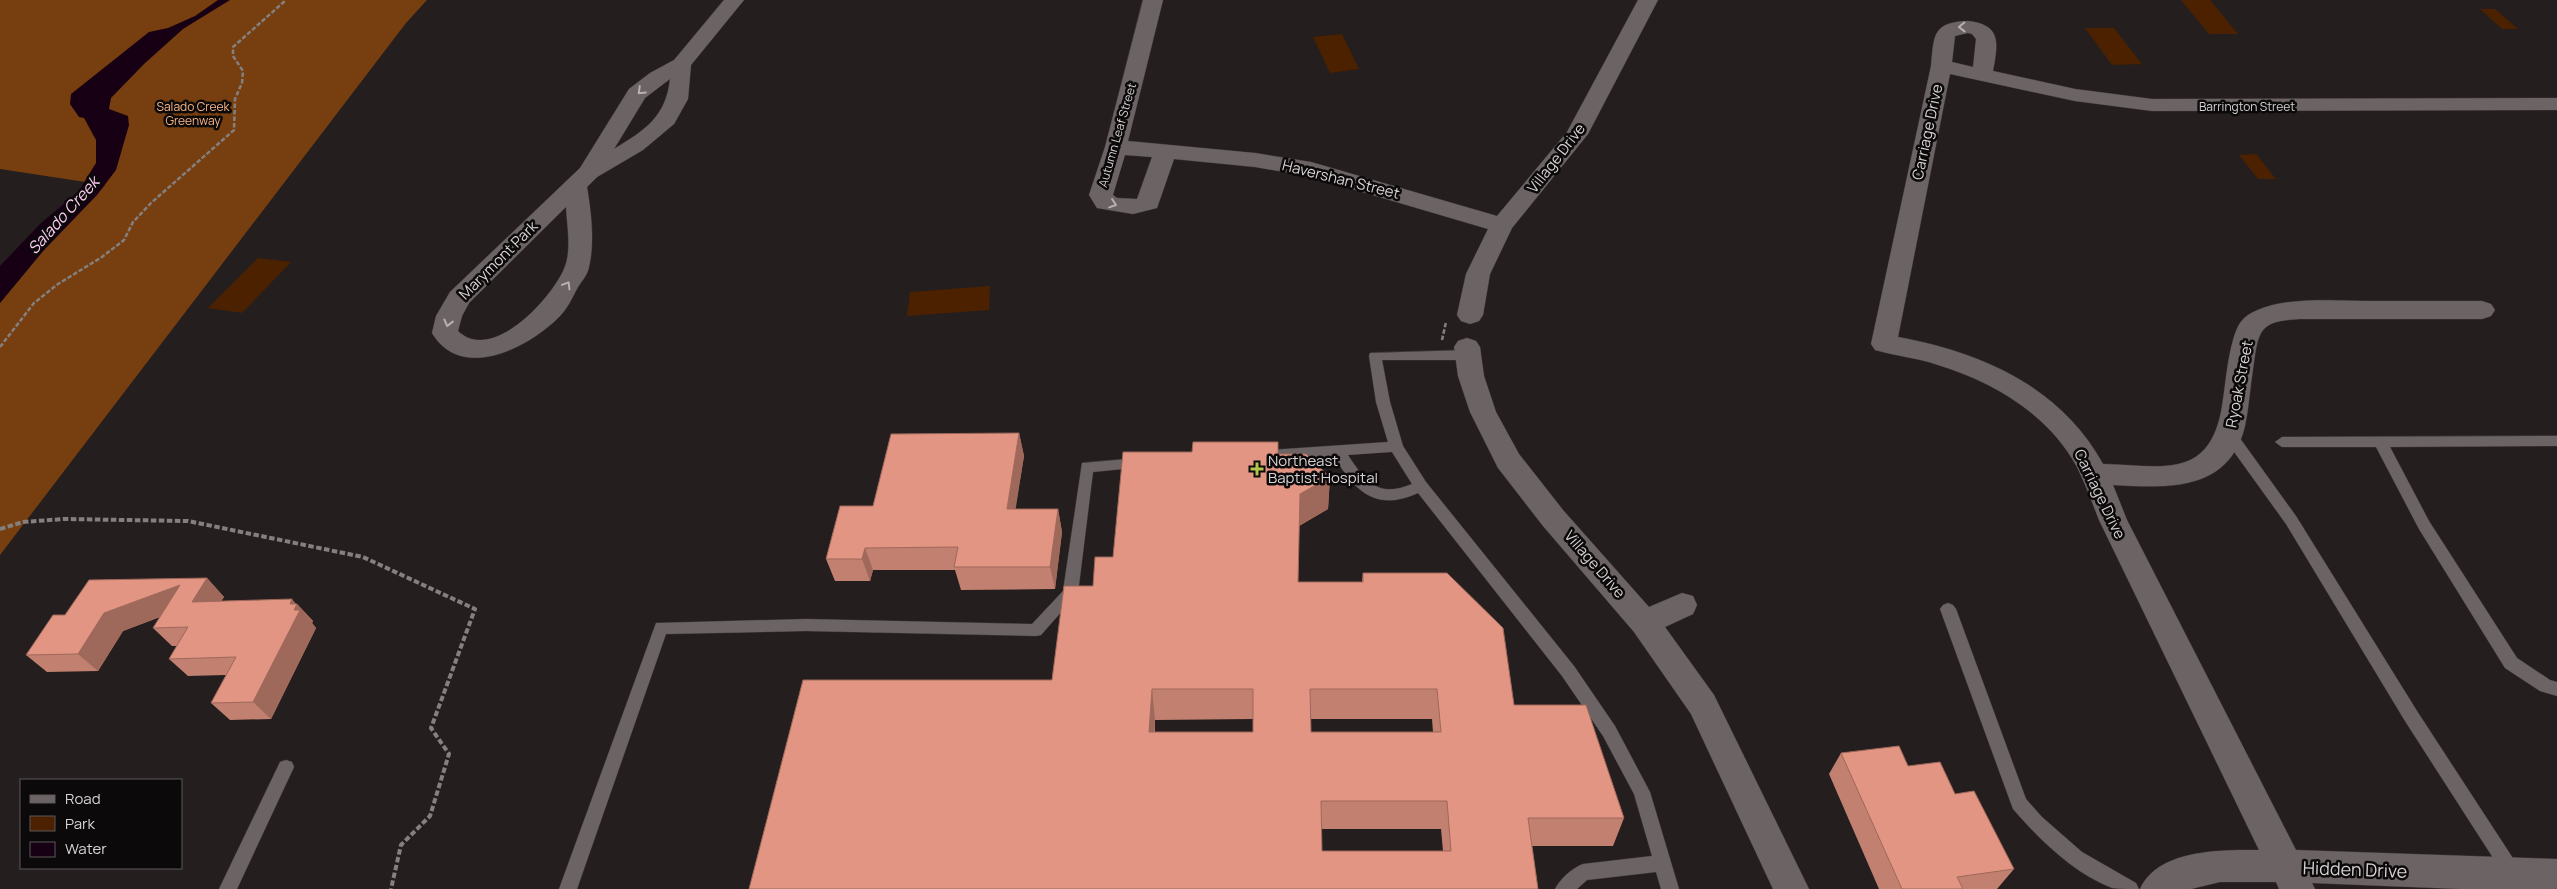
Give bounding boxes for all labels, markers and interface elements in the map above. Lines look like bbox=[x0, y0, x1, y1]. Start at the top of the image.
one-way arrow bbox=[1958, 22, 1966, 32]
street label: Autumn Leaf Street bbox=[1094, 81, 1140, 189]
street label: Carriage Drive bbox=[1907, 82, 1947, 182]
one-way arrow bbox=[638, 85, 647, 94]
park label: Salado Creek Greenway bbox=[157, 98, 230, 129]
street label: Barrington Street bbox=[2199, 98, 2295, 115]
street label: Village Drive bbox=[1522, 119, 1590, 197]
street label: Havershan Street bbox=[1280, 154, 1402, 204]
water label: Salado Creek bbox=[22, 170, 105, 258]
one-way arrow bbox=[1108, 198, 1117, 208]
street label: Marymont Park bbox=[454, 216, 542, 304]
one-way arrow bbox=[560, 282, 570, 291]
one-way arrow bbox=[443, 319, 454, 328]
street label: Ryoak Street bbox=[2220, 338, 2258, 430]
street label: Carriage Drive bbox=[2069, 446, 2131, 543]
place label: Northeast Baptist Hospital bbox=[1268, 450, 1378, 488]
marker: Northeast Baptist Hospital bbox=[1250, 462, 1264, 476]
street label: Village Drive bbox=[1560, 526, 1630, 603]
legend bbox=[20, 779, 182, 869]
text: Road bbox=[65, 788, 101, 809]
text: Park bbox=[65, 813, 95, 834]
text: Water bbox=[65, 838, 107, 859]
street label: Hidden Drive bbox=[2302, 855, 2408, 883]

